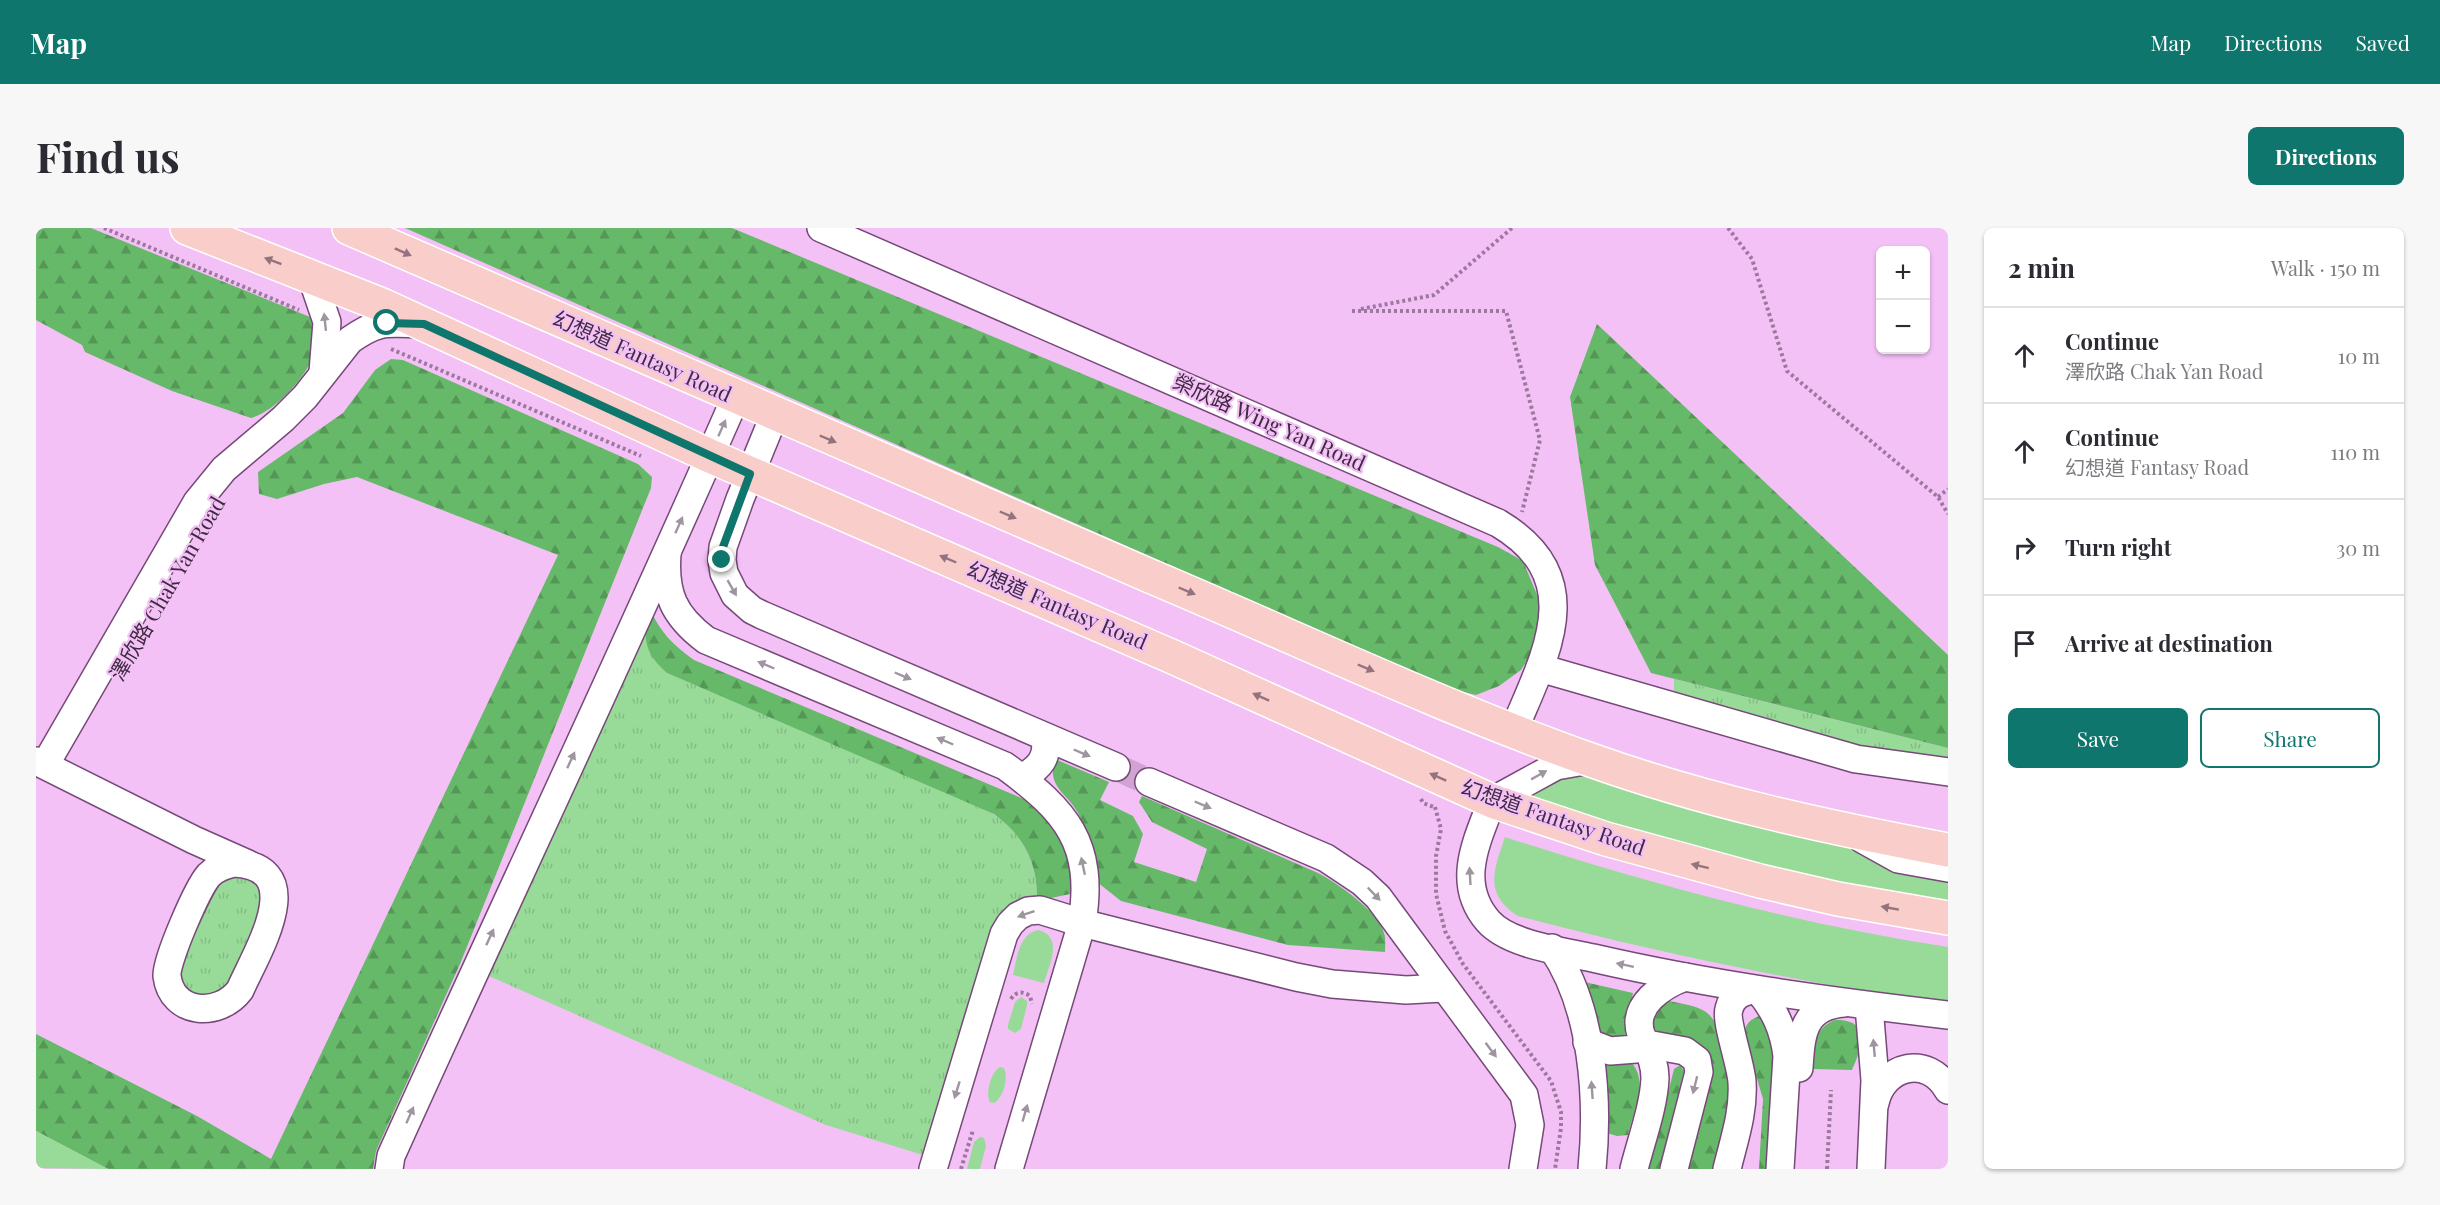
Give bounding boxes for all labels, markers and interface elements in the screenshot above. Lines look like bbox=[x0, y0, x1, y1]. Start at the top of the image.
text: Map bbox=[30, 24, 87, 61]
text: Map bbox=[2150, 28, 2191, 56]
text: Directions bbox=[2224, 28, 2322, 56]
text: Saved bbox=[2355, 28, 2410, 56]
button: Directions bbox=[2248, 127, 2404, 185]
text: Find us bbox=[36, 128, 180, 184]
map controls bbox=[1876, 246, 1930, 354]
button: + bbox=[1876, 246, 1930, 300]
one-way arrow bbox=[394, 247, 412, 257]
text: 2 min bbox=[2008, 250, 2075, 285]
text: Walk · 150 m bbox=[2271, 254, 2380, 281]
one-way arrow bbox=[264, 256, 282, 265]
button: − bbox=[1876, 300, 1930, 354]
street label: 幻想道 Fantasy Road bbox=[549, 303, 737, 407]
route start bbox=[373, 309, 399, 335]
one-way arrow bbox=[320, 313, 330, 332]
text: Continue bbox=[2065, 326, 2159, 356]
icon: ahead bbox=[2008, 339, 2041, 372]
text: 10 m bbox=[2338, 342, 2380, 369]
text: 澤欣路 Chak Yan Road bbox=[2065, 357, 2263, 384]
street label: 榮欣路 Wing Yan Road bbox=[1169, 366, 1370, 476]
one-way arrow bbox=[718, 419, 727, 436]
text: Continue bbox=[2065, 422, 2159, 452]
one-way arrow bbox=[819, 435, 837, 444]
icon: ahead bbox=[2008, 435, 2041, 468]
text: 110 m bbox=[2330, 438, 2380, 465]
text: 幻想道 Fantasy Road bbox=[2065, 453, 2249, 480]
street label: 澤欣路 Chak Yan Road bbox=[102, 491, 230, 685]
one-way arrow bbox=[999, 510, 1017, 520]
one-way arrow bbox=[674, 516, 684, 534]
icon: right bbox=[2008, 531, 2041, 564]
text: Turn right bbox=[2065, 532, 2171, 562]
text: 30 m bbox=[2336, 534, 2380, 561]
route end bbox=[708, 546, 734, 572]
one-way arrow bbox=[938, 554, 956, 564]
street label: 幻想道 Fantasy Road bbox=[963, 554, 1152, 655]
one-way arrow bbox=[726, 580, 737, 596]
one-way arrow bbox=[1178, 587, 1196, 596]
icon: arrive bbox=[2008, 627, 2041, 660]
text: Arrive at destination bbox=[2065, 628, 2273, 658]
one-way arrow bbox=[756, 660, 774, 670]
one-way arrow bbox=[1358, 664, 1375, 673]
one-way arrow bbox=[894, 672, 912, 681]
one-way arrow bbox=[1252, 692, 1269, 701]
button: Save bbox=[2008, 708, 2188, 768]
button: Share bbox=[2200, 708, 2380, 768]
one-way arrow bbox=[936, 736, 954, 746]
one-way arrow bbox=[1073, 749, 1091, 758]
one-way arrow bbox=[567, 751, 576, 768]
one-way arrow bbox=[1531, 770, 1548, 780]
street label: 幻想道 Fantasy Road bbox=[1458, 771, 1650, 861]
one-way arrow bbox=[1429, 772, 1447, 782]
one-way arrow bbox=[1194, 800, 1212, 810]
one-way arrow bbox=[1078, 856, 1087, 875]
one-way arrow bbox=[1691, 860, 1709, 870]
one-way arrow bbox=[1466, 866, 1475, 885]
one-way arrow bbox=[1367, 887, 1381, 901]
one-way arrow bbox=[1881, 903, 1900, 912]
one-way arrow bbox=[1017, 910, 1035, 919]
one-way arrow bbox=[485, 928, 495, 946]
one-way arrow bbox=[1615, 960, 1634, 969]
one-way arrow bbox=[1869, 1038, 1879, 1057]
one-way arrow bbox=[1485, 1042, 1497, 1058]
one-way arrow bbox=[1690, 1076, 1700, 1094]
one-way arrow bbox=[1588, 1080, 1597, 1099]
one-way arrow bbox=[951, 1081, 961, 1099]
one-way arrow bbox=[1021, 1104, 1031, 1122]
one-way arrow bbox=[405, 1106, 414, 1123]

